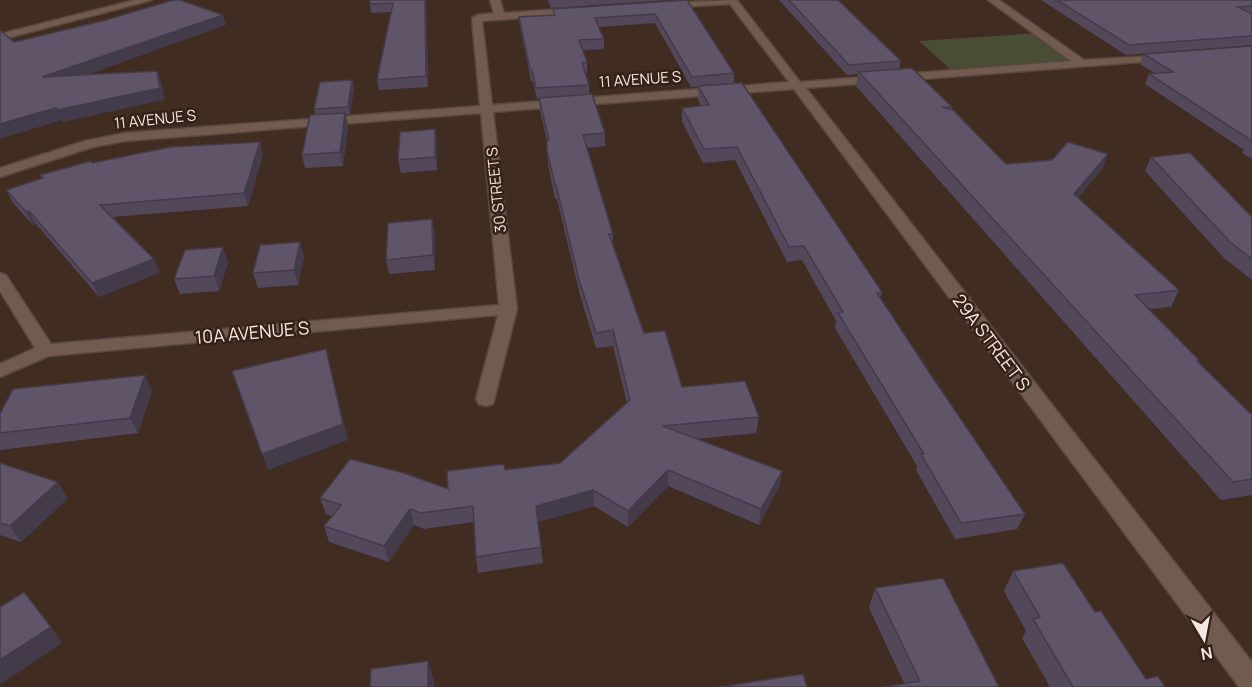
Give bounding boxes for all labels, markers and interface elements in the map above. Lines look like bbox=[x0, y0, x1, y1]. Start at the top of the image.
street label: 11 AVENUE S bbox=[598, 66, 682, 92]
street label: 11 AVENUE S bbox=[113, 104, 197, 134]
street label: 30 STREET S bbox=[481, 146, 511, 234]
street label: 29A STREET S bbox=[948, 289, 1036, 395]
street label: 10A AVENUE S bbox=[194, 315, 310, 349]
north arrow bbox=[1174, 609, 1234, 669]
text: N bbox=[1199, 642, 1214, 666]

